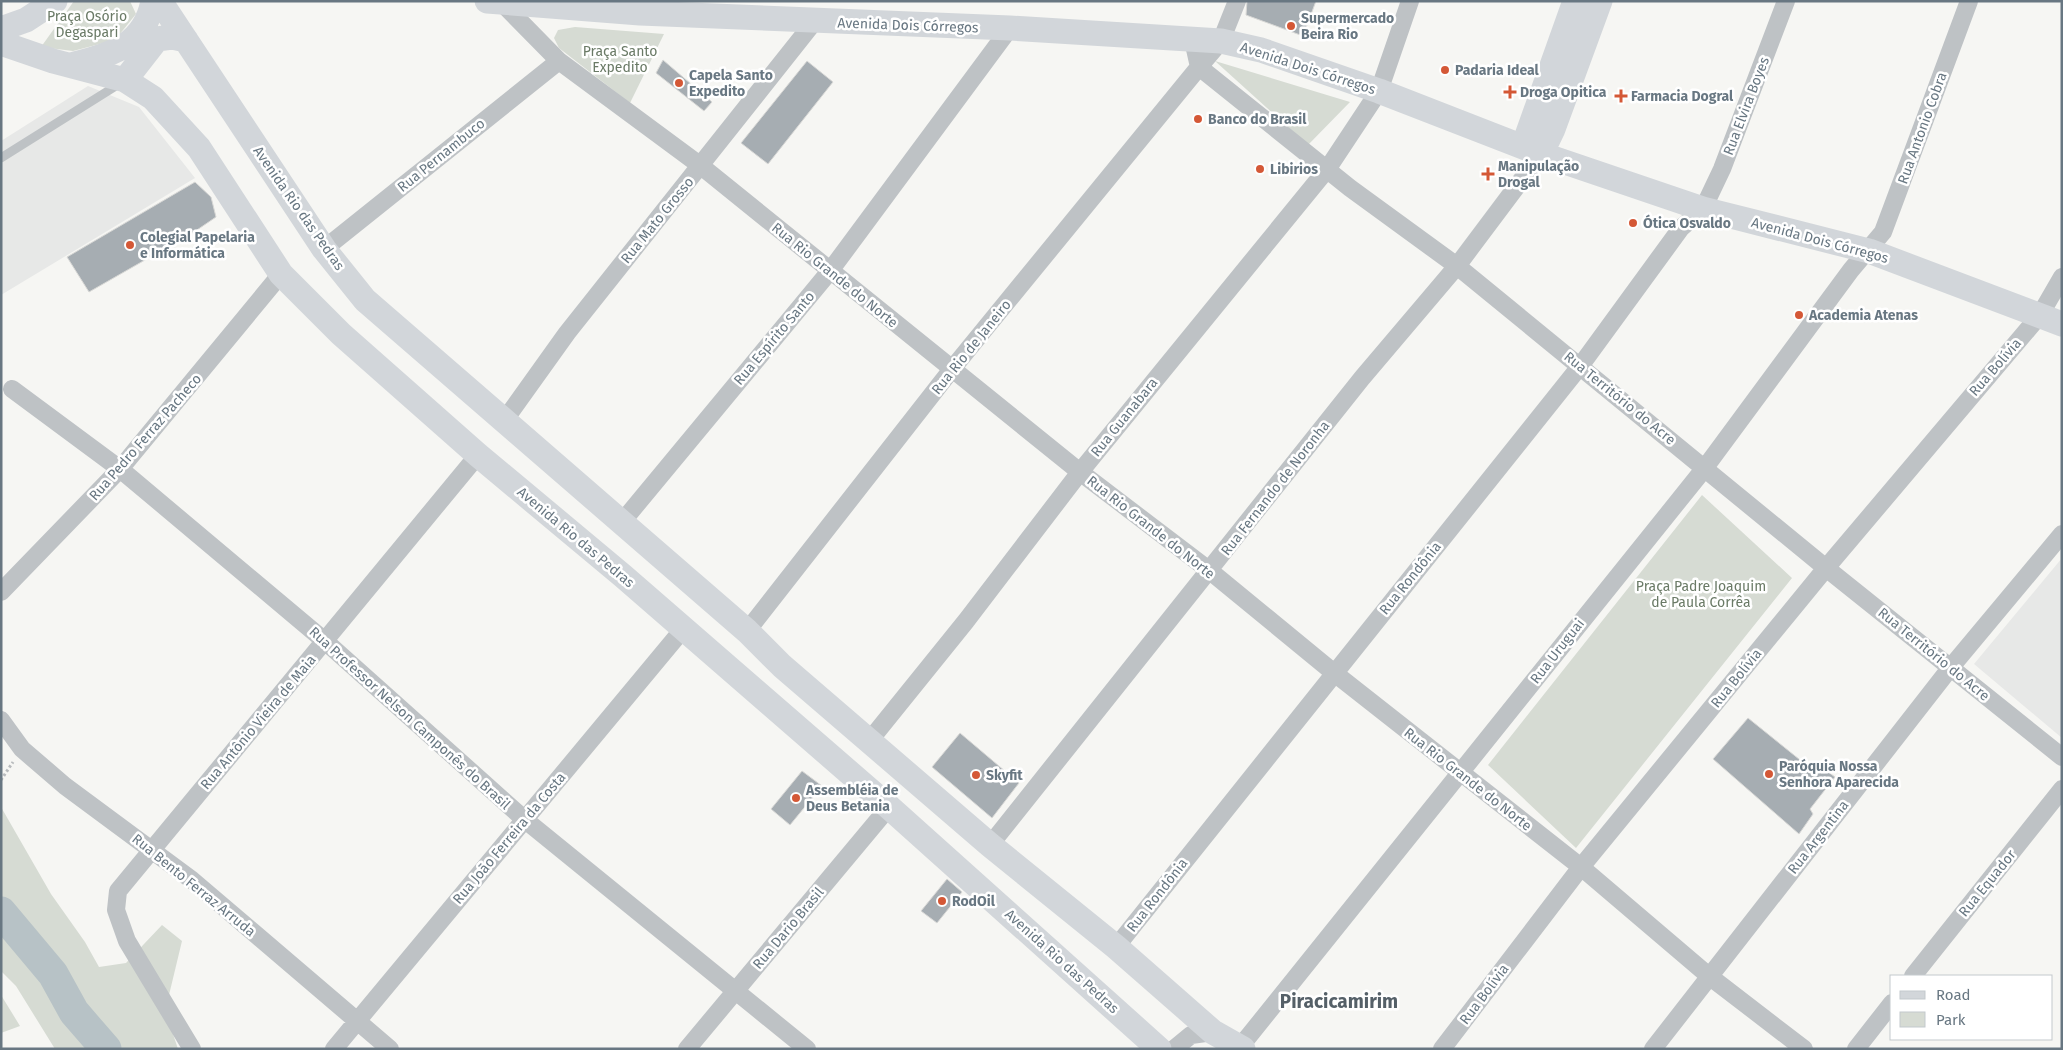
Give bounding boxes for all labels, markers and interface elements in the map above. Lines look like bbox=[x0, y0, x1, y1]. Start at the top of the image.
park label: Praça Osório Degaspari bbox=[47, 8, 127, 41]
place label: Supermercado Beira Rio bbox=[1301, 10, 1394, 43]
street label: Avenida Dois Córregos bbox=[837, 15, 979, 36]
marker: Supermercado Beira Rio bbox=[1285, 20, 1297, 32]
street label: Avenida Dois Córregos bbox=[1238, 39, 1378, 99]
park label: Praça Santo Expedito bbox=[583, 43, 657, 76]
street label: Rua Elvira Boyes bbox=[1720, 54, 1773, 158]
place label: Padaria Ideal bbox=[1455, 62, 1540, 79]
marker: Padaria Ideal bbox=[1439, 64, 1451, 76]
place label: Capela Santo Expedito bbox=[689, 67, 773, 100]
street label: Rua Antonio Cobra bbox=[1894, 70, 1951, 186]
marker: Capela Santo Expedito bbox=[673, 77, 685, 89]
place label: Droga Opitica bbox=[1520, 84, 1607, 101]
marker: Droga Opitica bbox=[1504, 86, 1516, 98]
place label: Farmacia Dogral bbox=[1631, 88, 1734, 105]
marker: Farmacia Dogral bbox=[1615, 90, 1627, 102]
place label: Banco do Brasil bbox=[1208, 111, 1307, 128]
marker: Banco do Brasil bbox=[1192, 113, 1204, 125]
street label: Rua Pernambuco bbox=[394, 115, 488, 196]
street label: Avenida Rio das Pedras bbox=[249, 143, 348, 274]
place label: Manipulação Drogal bbox=[1498, 158, 1579, 191]
place label: Libirios bbox=[1270, 161, 1318, 178]
marker: Libirios bbox=[1254, 163, 1266, 175]
marker: Manipulação Drogal bbox=[1482, 168, 1494, 180]
street label: Rua Mato Grosso bbox=[617, 174, 697, 267]
place label: Ótica Osvaldo bbox=[1643, 214, 1731, 232]
street label: Avenida Dois Córregos bbox=[1749, 214, 1891, 267]
marker: Ótica Osvaldo bbox=[1627, 217, 1639, 229]
street label: Rua Rio Grande do Norte bbox=[768, 219, 901, 332]
place label: Colegial Papelaria e Informática bbox=[140, 229, 255, 262]
marker: Colegial Papelaria e Informática bbox=[124, 239, 136, 251]
street label: Rua Espírito Santo bbox=[730, 288, 818, 388]
street label: Rua Rio de Janeiro bbox=[928, 297, 1015, 398]
place label: Academia Atenas bbox=[1808, 307, 1918, 324]
marker: Academia Atenas bbox=[1793, 309, 1805, 321]
street label: Rua Bolívia bbox=[1966, 335, 2025, 400]
street label: Rua Território do Acre bbox=[1560, 348, 1679, 449]
street label: Rua Pedro Ferraz Pacheco bbox=[86, 370, 205, 504]
street label: Rua Guanabara bbox=[1087, 374, 1161, 460]
street label: Rua Fernando de Noronha bbox=[1218, 418, 1333, 559]
street label: Rua Rio Grande do Norte bbox=[1083, 472, 1218, 583]
street label: Avenida Rio das Pedras bbox=[514, 484, 638, 592]
street label: Rua Rondônia bbox=[1376, 538, 1445, 618]
park label: Praça Padre Joaquim de Paula Corrêa bbox=[1636, 578, 1766, 611]
street label: Rua Território do Acre bbox=[1874, 604, 1993, 705]
street label: Rua Uruguai bbox=[1527, 615, 1588, 687]
street label: Rua Professor Nelson Camponês do Brasil bbox=[306, 623, 514, 813]
street label: Rua Bolívia bbox=[1707, 645, 1765, 711]
street label: Rua Antônio Vieira de Maia bbox=[197, 652, 320, 793]
street label: Rua Rio Grande do Norte bbox=[1400, 724, 1535, 835]
place label: Paróquia Nossa Senhora Aparecida bbox=[1779, 758, 1899, 791]
place label: Skyfit bbox=[986, 767, 1023, 784]
marker: Paróquia Nossa Senhora Aparecida bbox=[1763, 768, 1775, 780]
street label: Rua João Ferreira da Costa bbox=[449, 769, 569, 908]
marker: Skyfit bbox=[970, 769, 982, 781]
place label: Assembléia de Deus Betania bbox=[805, 782, 899, 815]
marker: Assembléia de Deus Betania bbox=[790, 792, 802, 804]
street label: Rua Argentina bbox=[1784, 797, 1852, 878]
street label: Rua Bento Ferraz Arruda bbox=[129, 830, 259, 940]
street label: Rua Equador bbox=[1955, 846, 2020, 920]
street label: Rua Rondônia bbox=[1123, 855, 1191, 936]
street label: Rua Dario Brasil bbox=[749, 884, 827, 973]
place label: RodOil bbox=[952, 893, 996, 910]
marker: RodOil bbox=[936, 895, 948, 907]
street label: Avenida Rio das Pedras bbox=[1001, 906, 1122, 1017]
street label: Rua Bolívia bbox=[1456, 961, 1513, 1028]
legend bbox=[1890, 975, 2053, 1040]
text: Road bbox=[1936, 986, 1971, 1004]
district label: Piracicamirim bbox=[1280, 990, 1398, 1013]
text: Park bbox=[1936, 1011, 1966, 1029]

